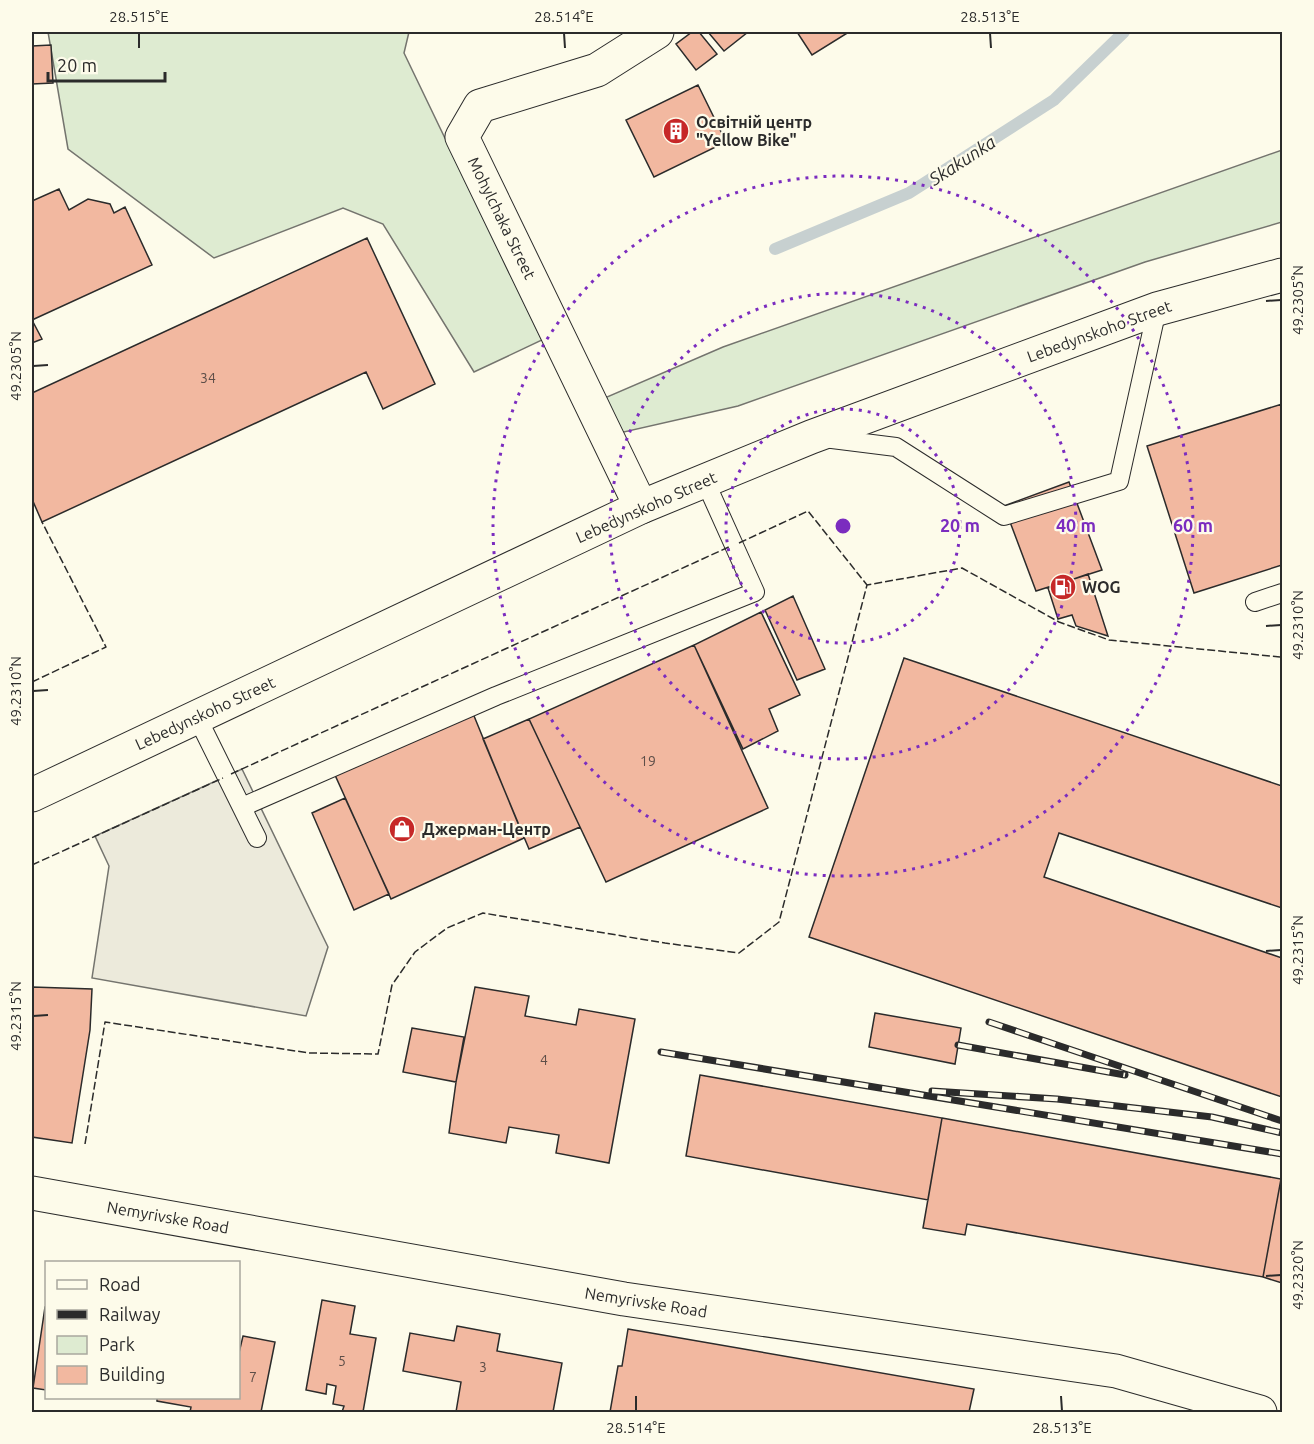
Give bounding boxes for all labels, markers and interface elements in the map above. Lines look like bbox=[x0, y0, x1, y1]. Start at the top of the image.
text: 28.515°E bbox=[109, 8, 169, 25]
text: 28.514°E bbox=[534, 8, 594, 25]
text: 28.513°E bbox=[960, 8, 1020, 25]
scale bar bbox=[48, 45, 165, 83]
text: 20 m bbox=[57, 55, 97, 75]
place label: Освітній центр "Yellow Bike" bbox=[696, 113, 812, 149]
building icon: Освітній центр "Yellow Bike" bbox=[661, 116, 691, 146]
water label: Skakunka bbox=[924, 131, 999, 189]
street label: Mohylchaka Street bbox=[465, 154, 540, 283]
text: 49.2305°N bbox=[1289, 265, 1306, 335]
street label: Lebedynskoho Street bbox=[1024, 296, 1174, 365]
text: 49.2305°N bbox=[7, 331, 24, 401]
house number: 34 bbox=[200, 370, 216, 386]
street label: Lebedynskoho Street bbox=[573, 468, 720, 546]
text: 20 m bbox=[940, 515, 980, 535]
text: 40 m bbox=[1056, 515, 1096, 535]
text: 60 m bbox=[1173, 515, 1213, 535]
centre of rings bbox=[833, 516, 853, 536]
fuel station icon: WOG bbox=[1048, 572, 1078, 602]
place label: WOG bbox=[1082, 578, 1121, 596]
text: 49.2310°N bbox=[1289, 590, 1306, 660]
text: 49.2310°N bbox=[7, 656, 24, 726]
street label: Lebedynskoho Street bbox=[132, 672, 278, 753]
house number: 19 bbox=[640, 753, 656, 769]
shop icon: Джерман-Центр bbox=[387, 814, 417, 844]
place label: Джерман-Центр bbox=[422, 820, 551, 838]
text: 49.2315°N bbox=[1289, 915, 1306, 985]
text: 49.2315°N bbox=[7, 981, 24, 1051]
house number: 4 bbox=[540, 1052, 548, 1068]
street label: Nemyrivske Road bbox=[106, 1197, 230, 1237]
text: 49.2320°N bbox=[1289, 1240, 1306, 1310]
legend bbox=[45, 1261, 240, 1399]
text: Road bbox=[99, 1274, 141, 1294]
street label: Nemyrivske Road bbox=[584, 1283, 708, 1321]
text: Railway bbox=[99, 1304, 161, 1324]
text: Park bbox=[99, 1334, 135, 1354]
house number: 5 bbox=[338, 1353, 346, 1369]
house number: 3 bbox=[479, 1359, 487, 1375]
text: Building bbox=[99, 1364, 165, 1384]
house number: 7 bbox=[249, 1369, 257, 1385]
text: 28.514°E bbox=[606, 1419, 666, 1436]
text: 28.513°E bbox=[1032, 1419, 1092, 1436]

